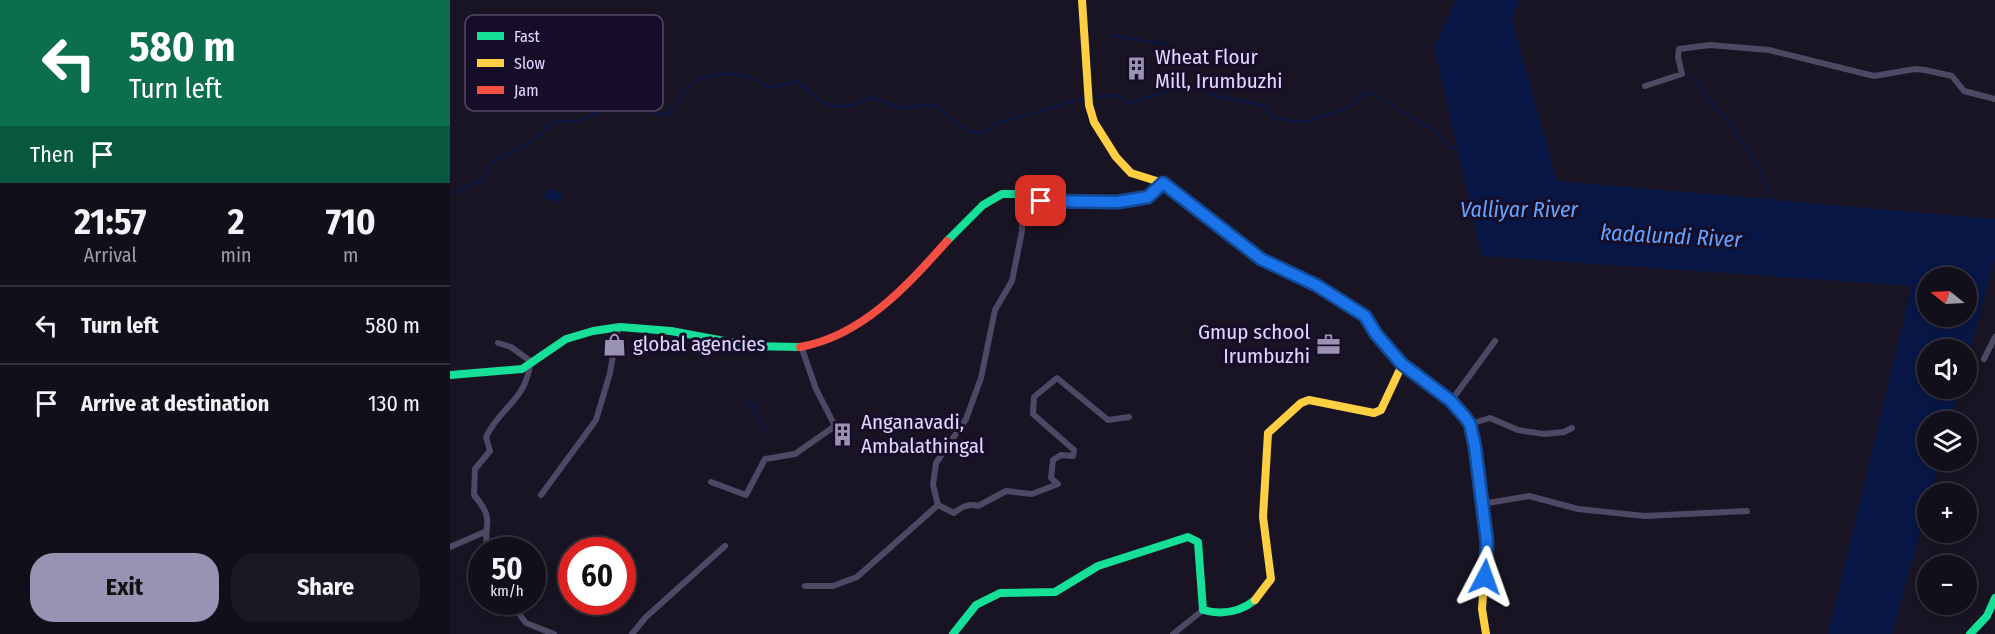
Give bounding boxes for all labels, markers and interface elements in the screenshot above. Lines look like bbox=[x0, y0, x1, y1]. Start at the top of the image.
legend bbox=[465, 15, 663, 111]
text: 580 m bbox=[129, 22, 236, 72]
icon: left bbox=[30, 24, 108, 102]
text: Fast bbox=[514, 27, 541, 46]
place label: Wheat Flour Mill, Irumbuzhi bbox=[1155, 44, 1283, 94]
text: Slow bbox=[514, 54, 545, 73]
building icon: Wheat Flour Mill, Irumbuzhi bbox=[1124, 56, 1150, 82]
text: Turn left bbox=[129, 73, 222, 105]
text: Jam bbox=[514, 81, 539, 100]
icon: arrive bbox=[86, 138, 119, 171]
text: Then bbox=[30, 141, 74, 168]
pin bbox=[1015, 175, 1066, 226]
icon: arrive bbox=[1024, 184, 1057, 217]
water label: Valliyar River bbox=[1460, 196, 1579, 223]
text: 21:57 bbox=[74, 200, 146, 244]
text: 2 bbox=[228, 200, 244, 244]
text: 710 bbox=[326, 200, 376, 244]
water label: kadalundi River bbox=[1600, 219, 1744, 253]
text: Arrival bbox=[84, 243, 137, 267]
text: min bbox=[221, 243, 251, 267]
text: m bbox=[343, 243, 358, 267]
north arrow bbox=[1917, 267, 1977, 327]
map controls bbox=[1917, 267, 1977, 615]
icon: left bbox=[30, 309, 63, 342]
text: Turn left bbox=[81, 312, 159, 339]
text: 580 m bbox=[365, 312, 420, 339]
place label: Gmup school Irumbuzhi bbox=[1198, 319, 1310, 369]
shop icon: global agencies bbox=[602, 331, 628, 357]
place label: global agencies bbox=[633, 331, 766, 357]
office icon: Gmup school Irumbuzhi bbox=[1315, 331, 1341, 357]
button: sound bbox=[1917, 339, 1977, 399]
icon: arrive bbox=[30, 387, 63, 420]
text: Arrive at destination bbox=[81, 390, 269, 417]
text: 130 m bbox=[368, 390, 420, 417]
place label: Anganavadi, Ambalathingal bbox=[861, 409, 985, 459]
button: layers bbox=[1917, 411, 1977, 471]
building icon: Anganavadi, Ambalathingal bbox=[830, 421, 856, 447]
button: + bbox=[1917, 483, 1977, 543]
speed limit sign: 60 bbox=[558, 537, 636, 615]
position arrow bbox=[1453, 545, 1517, 609]
text: 50 bbox=[491, 551, 523, 587]
button: Exit bbox=[30, 553, 219, 622]
button: Share bbox=[231, 553, 420, 622]
button: − bbox=[1917, 555, 1977, 615]
text: km/h bbox=[490, 582, 524, 600]

